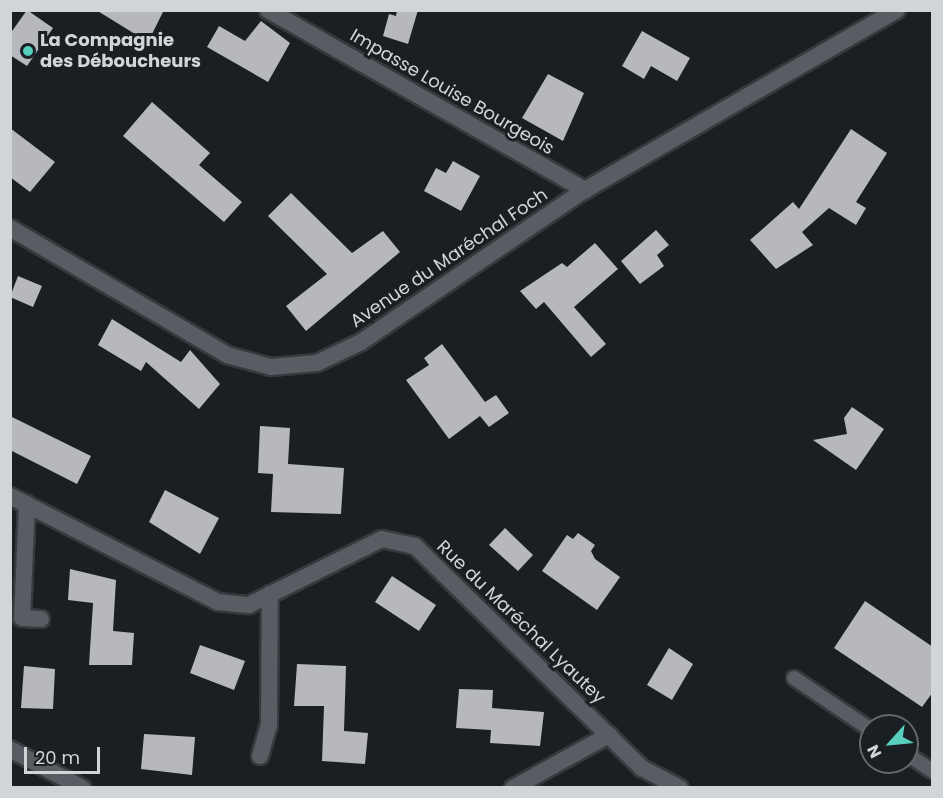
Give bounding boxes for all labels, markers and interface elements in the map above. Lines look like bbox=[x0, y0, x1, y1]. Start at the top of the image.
street label: Impasse Louise Bourgeois bbox=[346, 25, 558, 159]
place label: La Compagnie des Déboucheurs bbox=[40, 30, 201, 72]
marker: La Compagnie des Déboucheurs bbox=[21, 44, 35, 58]
street label: Avenue du Maréchal Foch bbox=[346, 184, 552, 332]
street label: Rue du Maréchal Lyautey bbox=[432, 536, 610, 708]
north arrow bbox=[859, 714, 919, 774]
scale bar bbox=[27, 735, 104, 773]
text: N bbox=[861, 741, 887, 762]
text: 20 m bbox=[35, 745, 80, 770]

